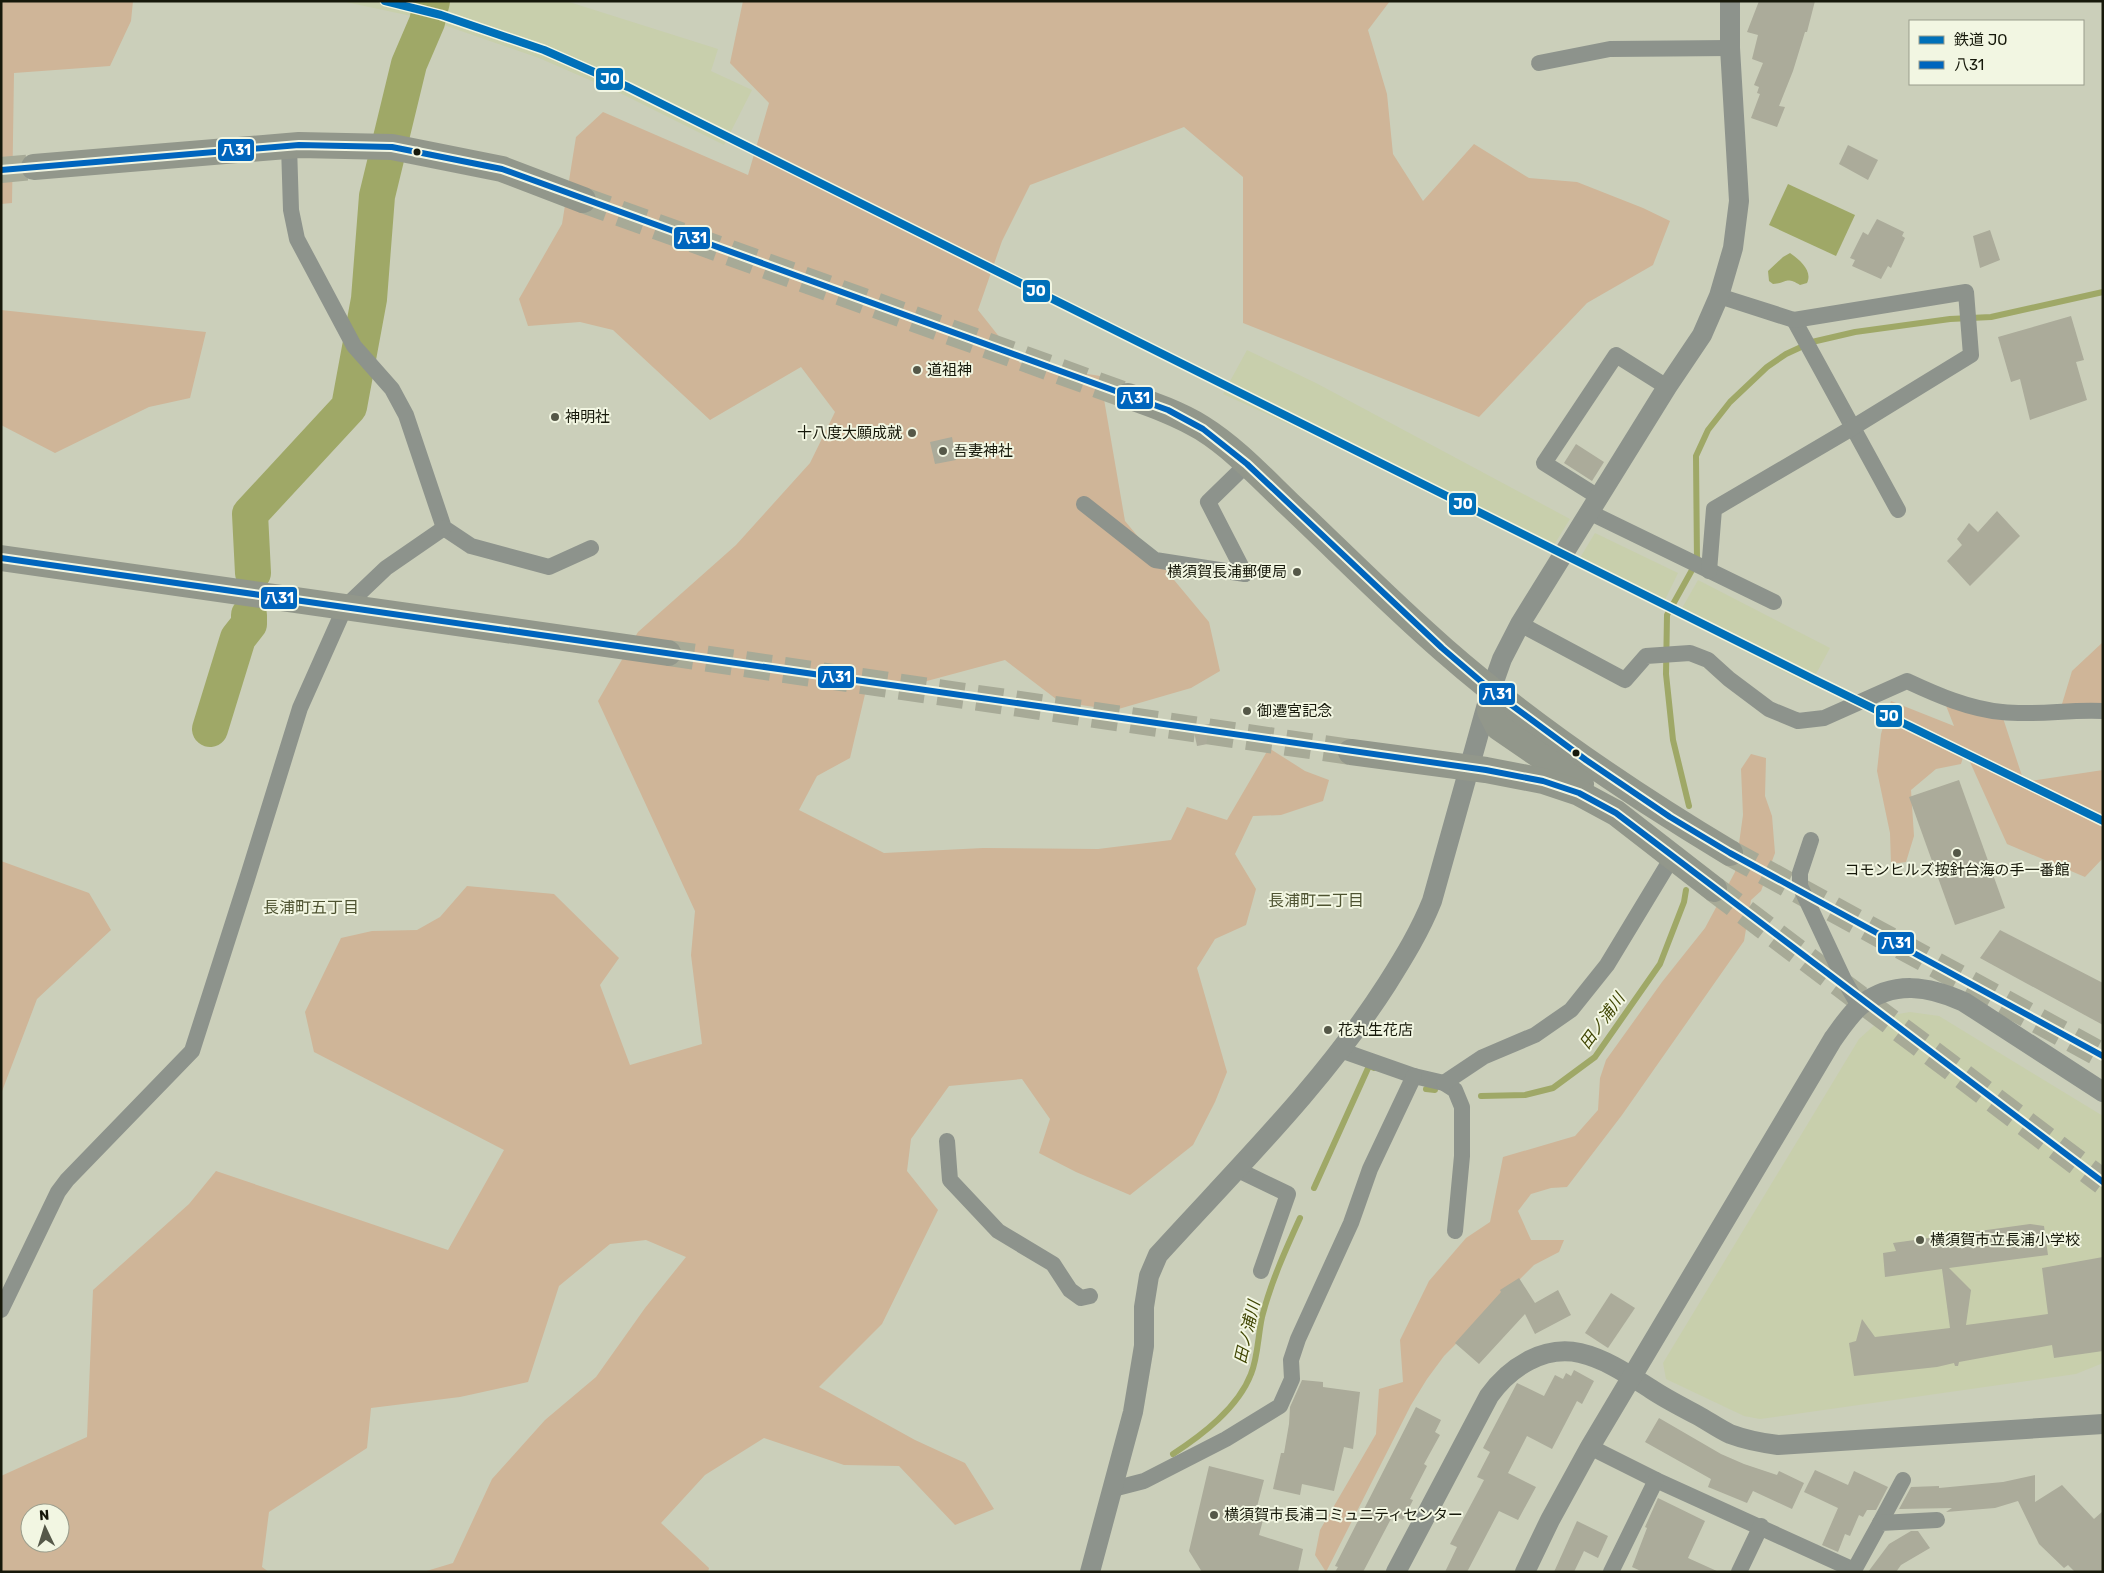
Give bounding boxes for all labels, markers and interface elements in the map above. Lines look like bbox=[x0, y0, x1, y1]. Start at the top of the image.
legend bbox=[1909, 20, 2084, 85]
text: 鉄道 JO bbox=[1954, 31, 2007, 49]
text: 八31 bbox=[1954, 56, 1984, 74]
line badge: JO bbox=[595, 67, 624, 91]
text: JO bbox=[600, 71, 620, 88]
line badge: 八31 bbox=[217, 138, 255, 162]
text: 八31 bbox=[221, 142, 251, 159]
unlabelled marker bbox=[412, 147, 422, 157]
line badge: 八31 bbox=[673, 226, 711, 250]
text: 八31 bbox=[677, 230, 707, 247]
line badge: JO bbox=[1022, 279, 1051, 303]
text: JO bbox=[1026, 283, 1046, 300]
place label: 道祖神 bbox=[927, 361, 972, 379]
marker: 道祖神 bbox=[911, 364, 923, 376]
line badge: 八31 bbox=[1116, 386, 1154, 410]
text: 八31 bbox=[1120, 390, 1150, 407]
place label: 神明社 bbox=[565, 408, 610, 426]
marker: 神明社 bbox=[549, 411, 561, 423]
place label: 十八度大願成就 bbox=[797, 424, 902, 442]
marker: 十八度大願成就 bbox=[906, 427, 918, 439]
place label: 吾妻神社 bbox=[953, 442, 1013, 460]
marker: 吾妻神社 bbox=[937, 445, 949, 457]
line badge: JO bbox=[1448, 492, 1477, 516]
text: JO bbox=[1453, 496, 1473, 513]
place label: 横須賀長浦郵便局 bbox=[1167, 563, 1287, 581]
marker: 横須賀長浦郵便局 bbox=[1291, 566, 1303, 578]
line badge: 八31 bbox=[260, 586, 298, 610]
text: 八31 bbox=[264, 590, 294, 607]
line badge: 八31 bbox=[817, 665, 855, 689]
text: 八31 bbox=[821, 669, 851, 686]
line badge: 八31 bbox=[1478, 682, 1516, 706]
text: 八31 bbox=[1482, 686, 1512, 703]
place label: 御遷宮記念 bbox=[1257, 702, 1332, 720]
line badge: JO bbox=[1875, 704, 1903, 728]
marker: 御遷宮記念 bbox=[1241, 705, 1253, 717]
text: JO bbox=[1879, 708, 1899, 725]
unlabelled marker bbox=[1571, 748, 1581, 758]
marker: コモンヒルズ按針台海の手一番館 bbox=[1951, 847, 1963, 859]
place label: コモンヒルズ按針台海の手一番館 bbox=[1844, 861, 2070, 879]
district label: 長浦町二丁目 bbox=[1268, 891, 1364, 910]
district label: 長浦町五丁目 bbox=[263, 898, 359, 917]
line badge: 八31 bbox=[1877, 931, 1915, 955]
text: 八31 bbox=[1881, 935, 1911, 952]
water label: 田ノ浦川 bbox=[1576, 988, 1630, 1052]
place label: 花丸生花店 bbox=[1338, 1021, 1413, 1039]
marker: 花丸生花店 bbox=[1322, 1024, 1334, 1036]
place label: 横須賀市立長浦小学校 bbox=[1930, 1231, 2080, 1249]
marker: 横須賀市立長浦小学校 bbox=[1914, 1234, 1926, 1246]
water label: 田ノ浦川 bbox=[1231, 1297, 1264, 1365]
north arrow bbox=[20, 1503, 70, 1553]
place label: 横須賀市長浦コミュニティセンター bbox=[1224, 1506, 1463, 1524]
text: N bbox=[39, 1507, 50, 1524]
marker: 横須賀市長浦コミュニティセンター bbox=[1208, 1509, 1220, 1521]

